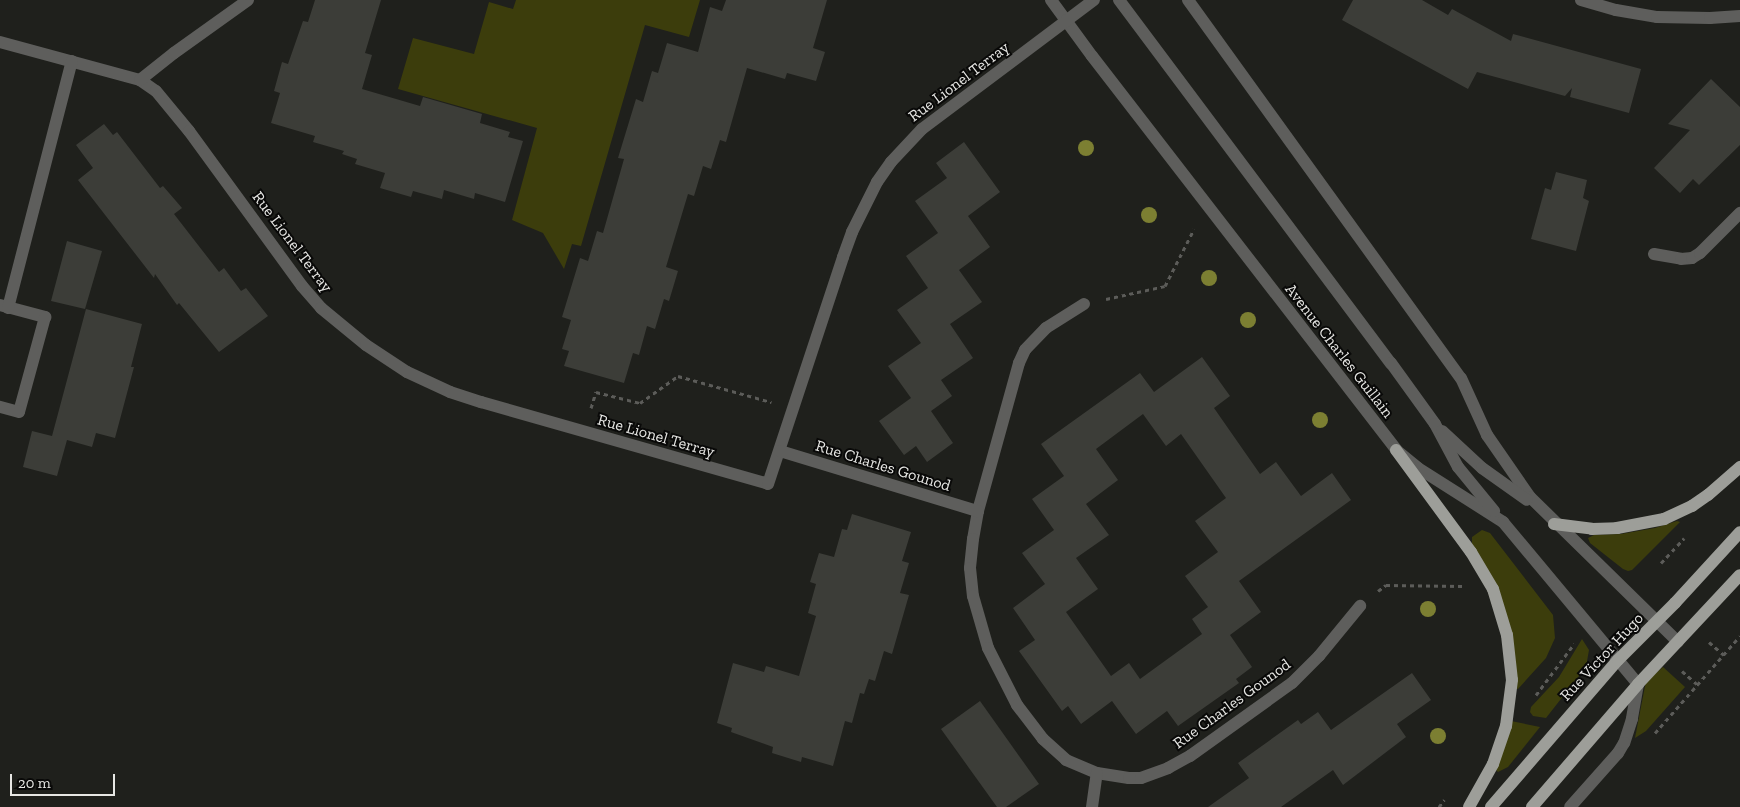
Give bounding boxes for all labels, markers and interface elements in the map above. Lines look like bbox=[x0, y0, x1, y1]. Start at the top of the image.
street label: Rue Lionel Terray bbox=[905, 38, 1013, 126]
street label: Rue Lionel Terray bbox=[248, 188, 336, 296]
street label: Avenue Charles Guillain bbox=[1281, 280, 1397, 422]
street label: Rue Lionel Terray bbox=[595, 410, 717, 462]
street label: Rue Charles Gounod bbox=[813, 436, 953, 496]
street label: Rue Victor Hugo bbox=[1556, 609, 1648, 705]
street label: Rue Charles Gounod bbox=[1170, 655, 1294, 753]
scale bar bbox=[12, 764, 118, 796]
text: 20 m bbox=[18, 774, 51, 792]

